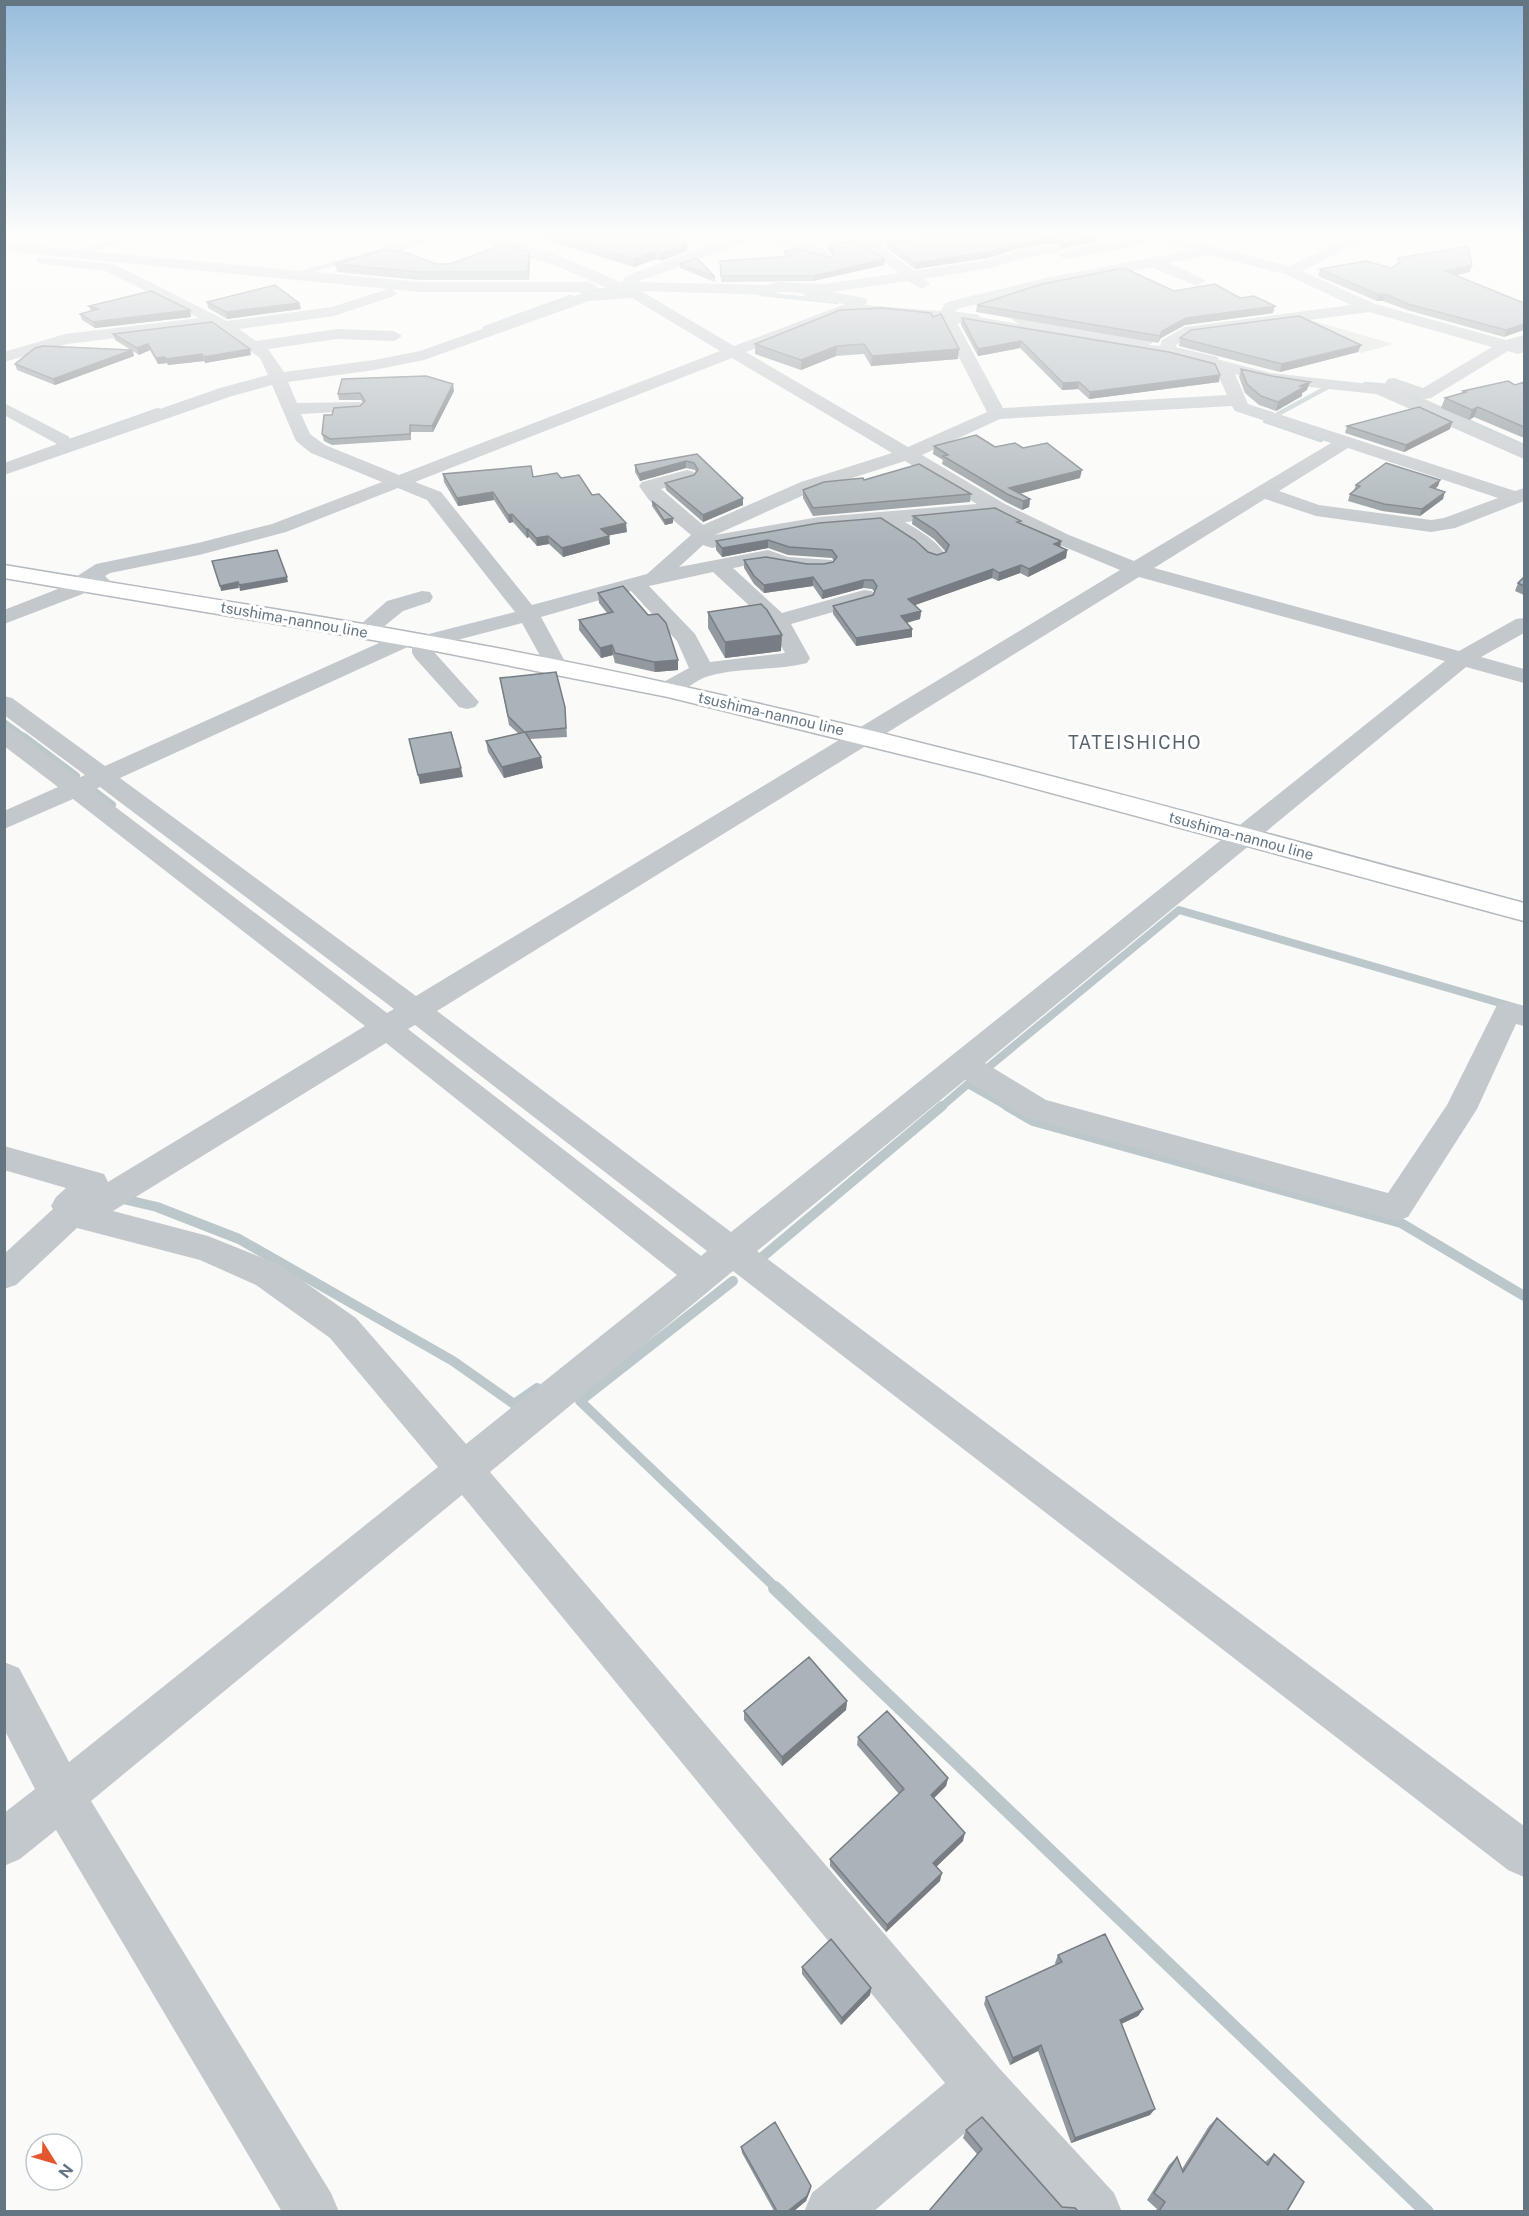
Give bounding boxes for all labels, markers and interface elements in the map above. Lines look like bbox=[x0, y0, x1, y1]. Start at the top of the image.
street label: tsushima-nannou line bbox=[219, 598, 369, 641]
street label: tsushima-nannou line bbox=[696, 688, 846, 739]
district label: TATEISHICHO bbox=[1068, 732, 1202, 753]
street label: tsushima-nannou line bbox=[1167, 808, 1316, 863]
north arrow bbox=[24, 2132, 84, 2192]
text: N bbox=[54, 2160, 77, 2181]

